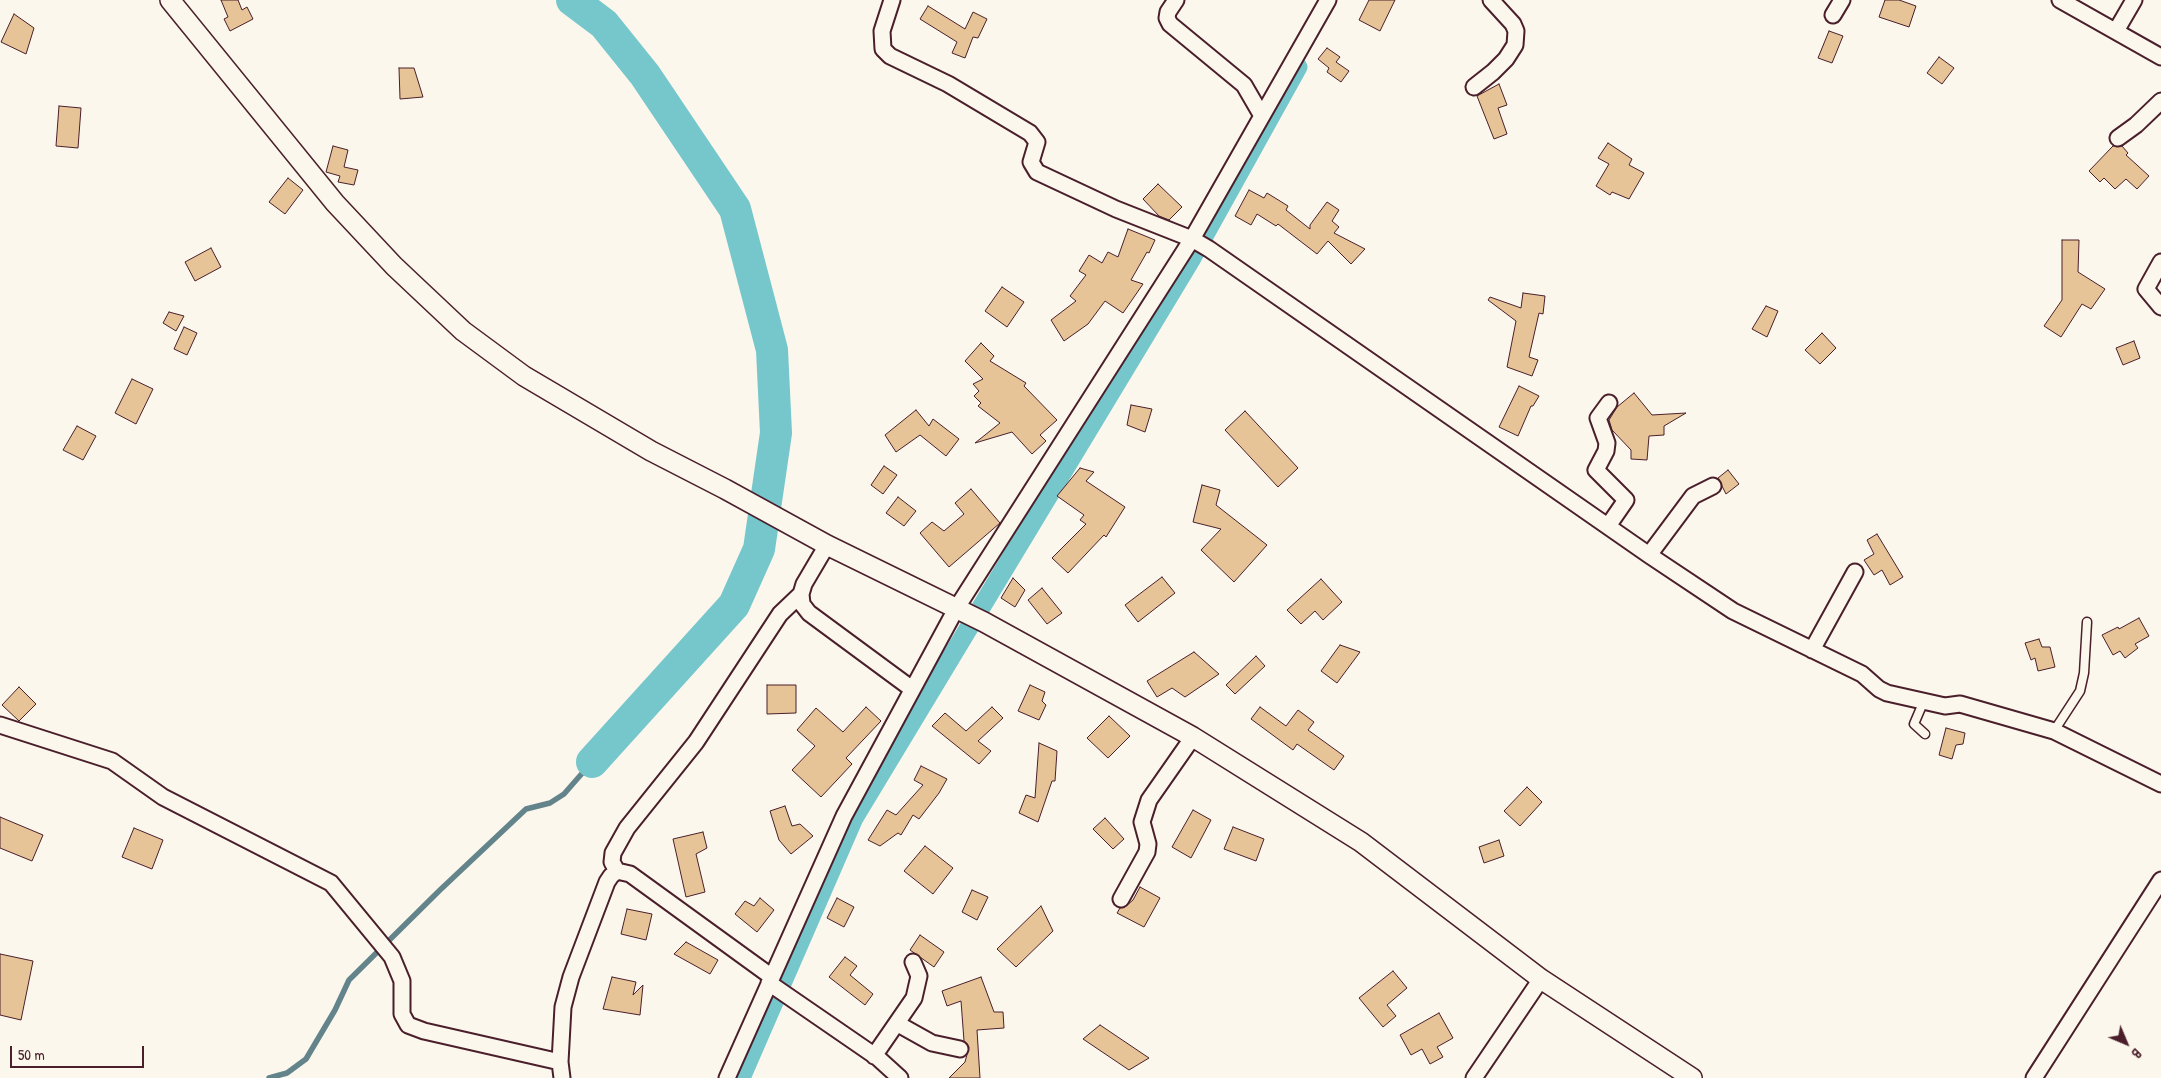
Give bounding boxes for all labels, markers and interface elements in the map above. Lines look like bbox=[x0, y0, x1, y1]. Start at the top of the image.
north arrow bbox=[2101, 1018, 2151, 1068]
scale bar bbox=[12, 1036, 146, 1068]
text: 50 m bbox=[18, 1044, 45, 1065]
text: B bbox=[2128, 1045, 2146, 1063]

